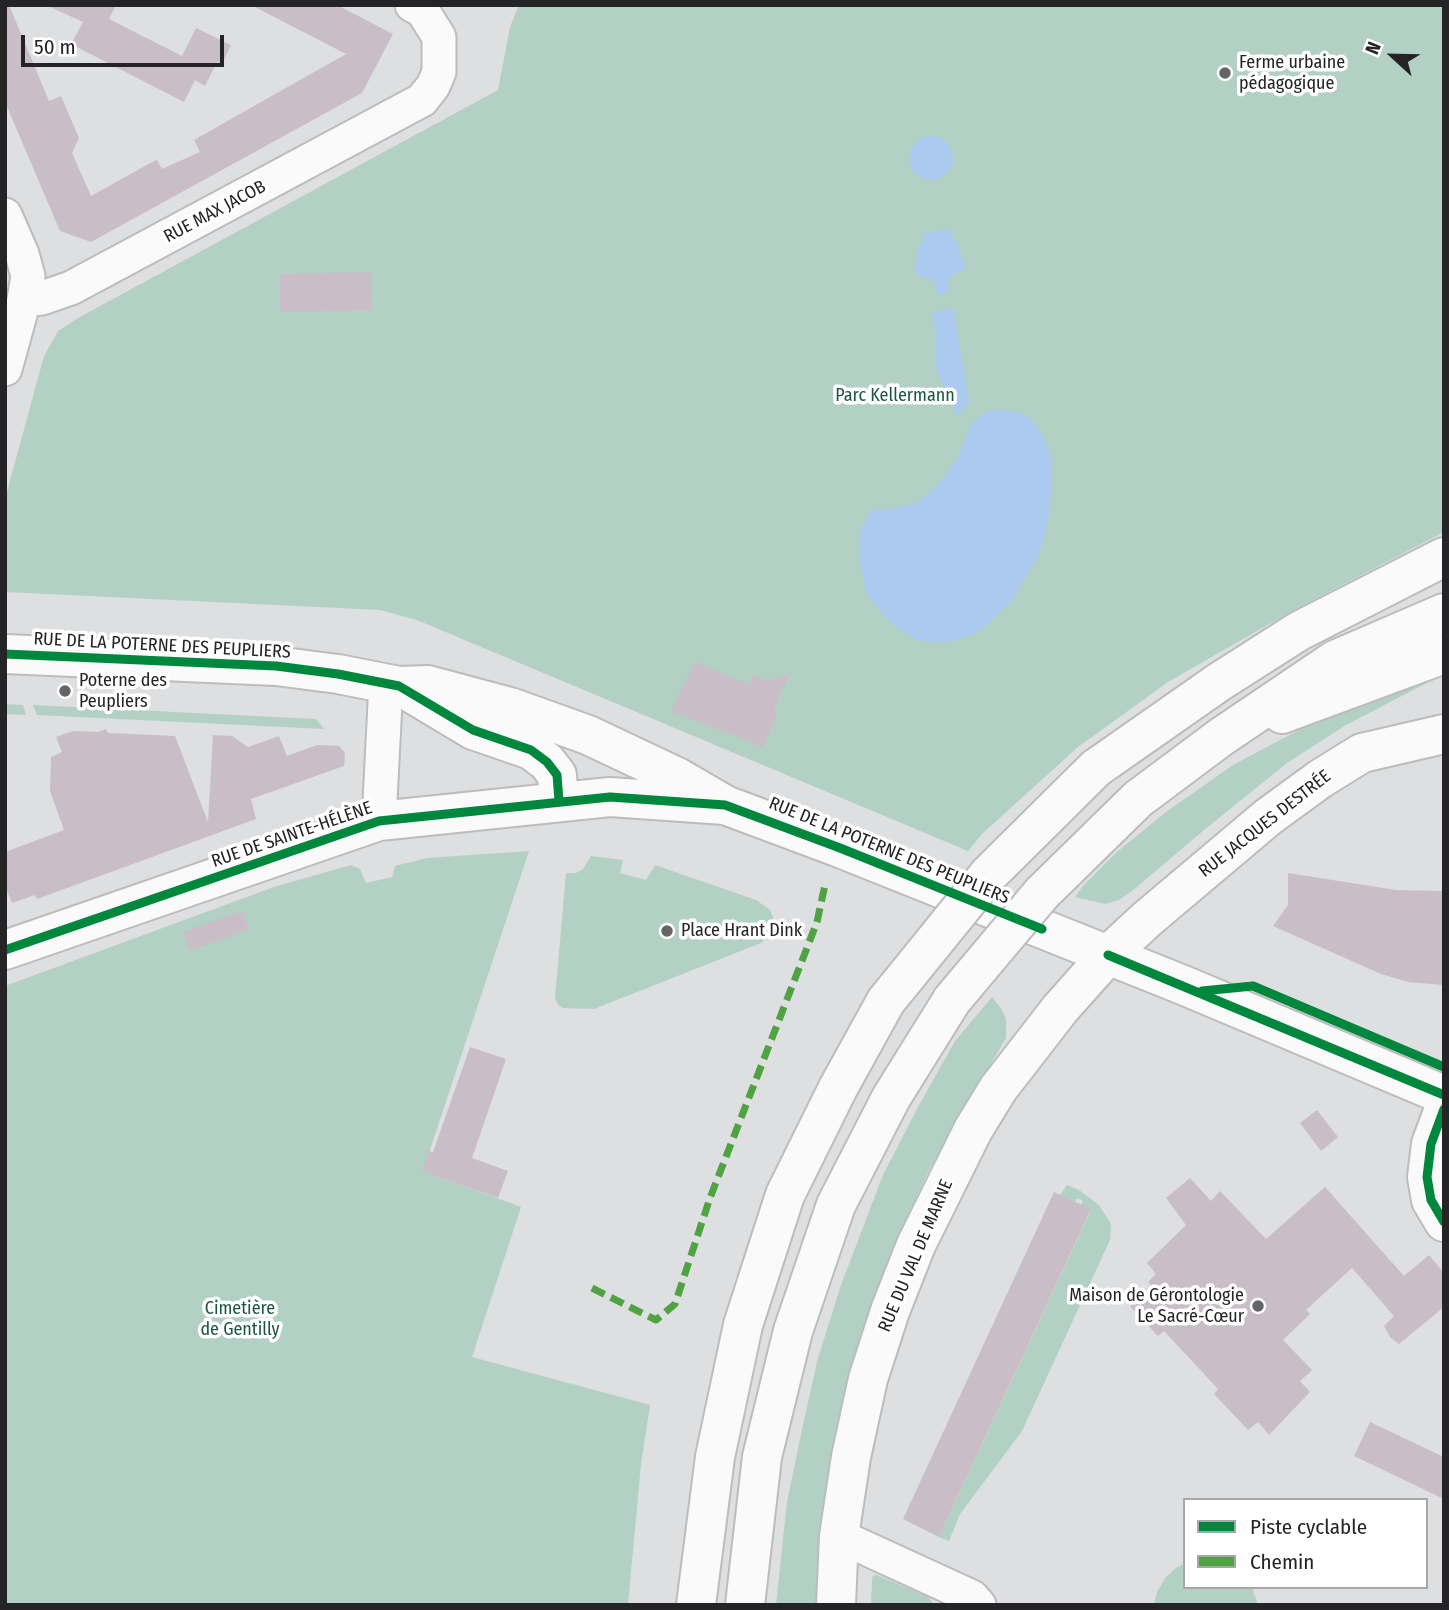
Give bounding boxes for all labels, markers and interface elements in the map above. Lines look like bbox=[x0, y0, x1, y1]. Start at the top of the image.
scale bar bbox=[24, 21, 228, 65]
north arrow bbox=[1358, 21, 1428, 91]
text: 50 m bbox=[34, 34, 76, 60]
text: N bbox=[1360, 38, 1386, 58]
place label: Ferme urbaine pédagogique bbox=[1239, 52, 1345, 94]
marker: Ferme urbaine pédagogique bbox=[1217, 65, 1233, 81]
street label: RUE MAX JACOB bbox=[160, 176, 270, 248]
park label: Parc Kellermann bbox=[835, 385, 955, 407]
street label: RUE DE LA POTERNE DES PEUPLIERS bbox=[33, 628, 291, 664]
place label: Poterne des Peupliers bbox=[79, 670, 167, 712]
marker: Poterne des Peupliers bbox=[57, 683, 73, 699]
street label: RUE JACQUES DESTRÉE bbox=[1195, 766, 1335, 882]
street label: RUE DE LA POTERNE DES PEUPLIERS bbox=[766, 793, 1012, 909]
street label: RUE DE SAINTE-HÉLÈNE bbox=[209, 797, 375, 873]
place label: Place Hrant Dink bbox=[681, 920, 802, 942]
marker: Place Hrant Dink bbox=[659, 923, 675, 939]
street label: RUE DU VAL DE MARNE bbox=[874, 1177, 958, 1335]
place label: Maison de Gérontologie Le Sacré-Cœur bbox=[1069, 1285, 1244, 1328]
park label: Cimetière de Gentilly bbox=[200, 1298, 280, 1340]
marker: Maison de Gérontologie Le Sacré-Cœur bbox=[1250, 1298, 1266, 1314]
legend bbox=[1183, 1498, 1428, 1589]
text: Piste cyclable bbox=[1250, 1514, 1367, 1540]
text: Chemin bbox=[1250, 1549, 1314, 1575]

